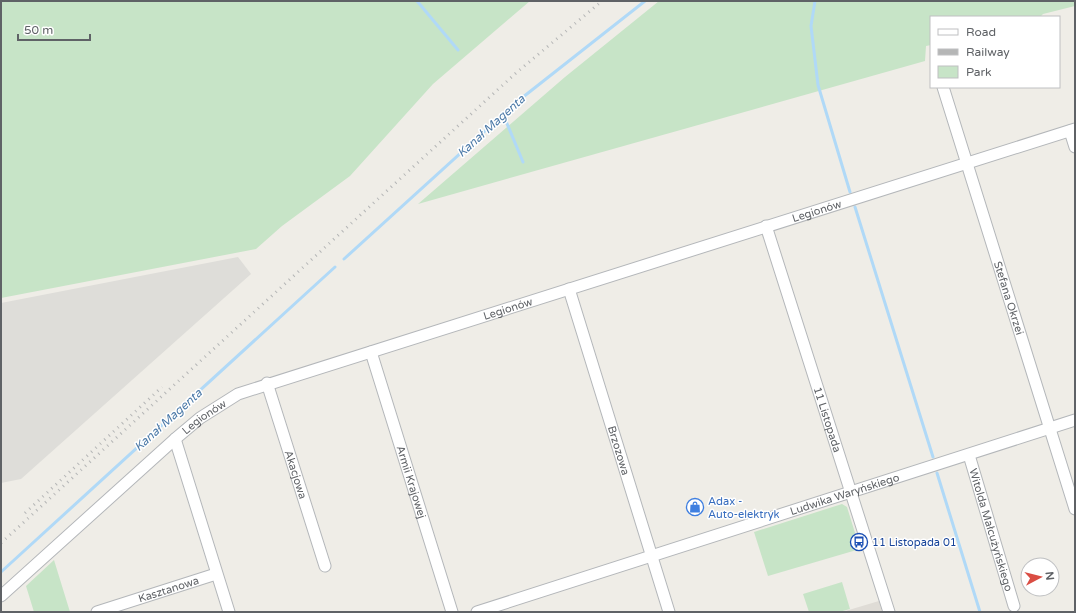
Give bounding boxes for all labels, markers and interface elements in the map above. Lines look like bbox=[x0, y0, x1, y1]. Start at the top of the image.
scale bar bbox=[18, 16, 90, 42]
legend bbox=[930, 16, 1060, 88]
text: 50 m bbox=[24, 23, 53, 37]
text: Road bbox=[966, 25, 996, 39]
text: Railway bbox=[966, 45, 1010, 59]
text: Park bbox=[966, 65, 992, 79]
water label: Kanał Magenta bbox=[454, 92, 528, 160]
street label: Legionów bbox=[791, 197, 843, 225]
street label: Stefana Okrzei bbox=[991, 260, 1026, 336]
street label: Legionów bbox=[482, 295, 535, 323]
street label: 11 Listopada bbox=[811, 385, 844, 454]
water label: Kanał Magenta bbox=[131, 386, 205, 454]
street label: Legionów bbox=[180, 397, 229, 437]
street label: Brzozowa bbox=[605, 424, 632, 477]
street label: Armii Krajowej bbox=[394, 444, 429, 520]
street label: Akacjowa bbox=[282, 449, 309, 501]
street label: Witolda Małcużyńskiego bbox=[966, 467, 1015, 593]
street label: Ludwika Waryńskiego bbox=[788, 471, 901, 518]
place label: Adax - Auto-elektryk bbox=[708, 495, 780, 521]
shop icon: Adax - Auto-elektryk bbox=[685, 497, 705, 517]
bus stop icon: 11 Listopada 01 bbox=[849, 532, 869, 552]
place label: 11 Listopada 01 bbox=[872, 536, 957, 549]
north arrow bbox=[1020, 557, 1060, 597]
text: N bbox=[1042, 571, 1056, 581]
street label: Kasztanowa bbox=[137, 574, 201, 605]

